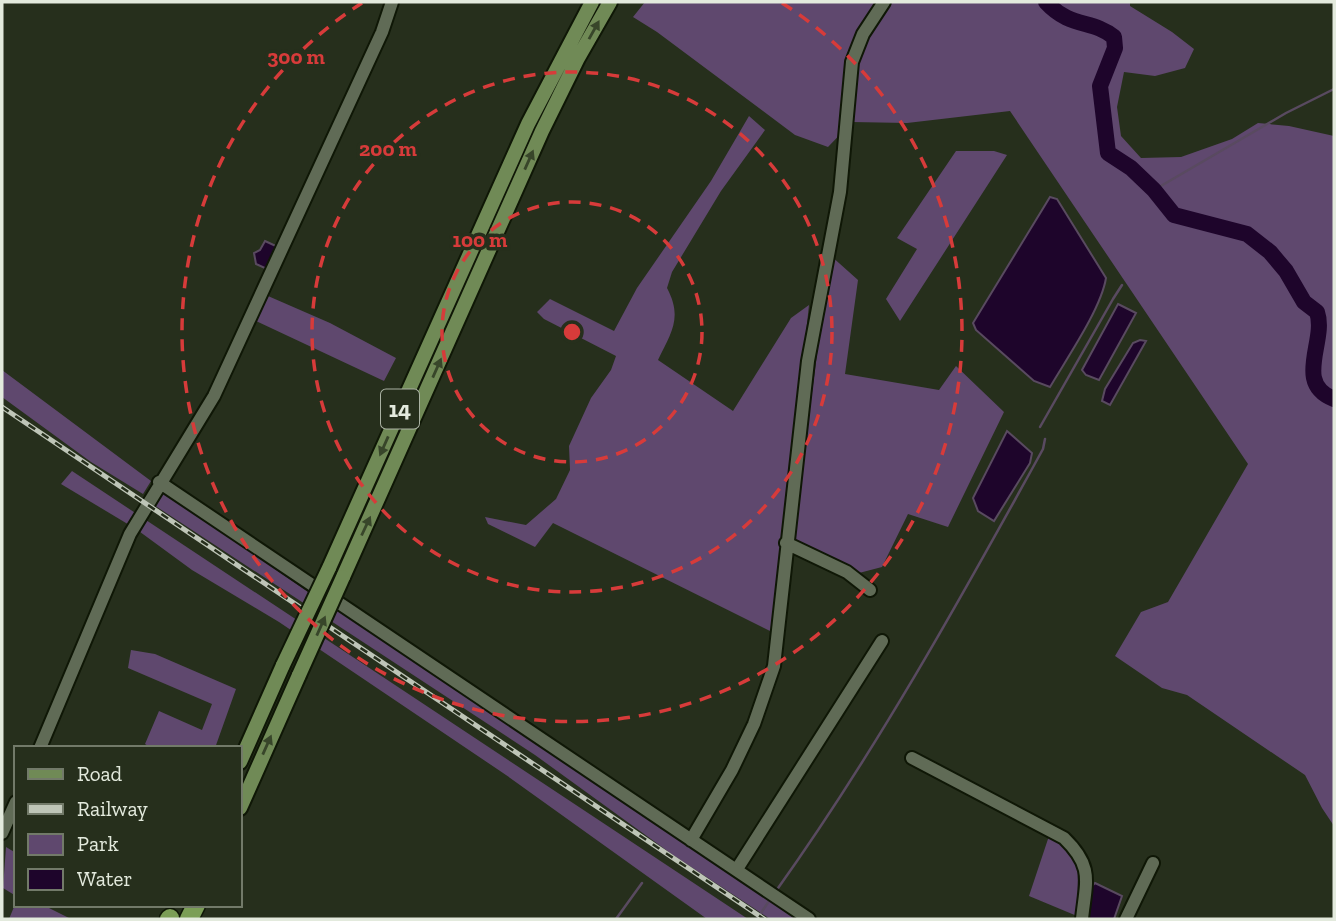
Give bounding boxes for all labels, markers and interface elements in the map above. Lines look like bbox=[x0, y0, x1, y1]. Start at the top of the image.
one-way arrow bbox=[588, 20, 600, 40]
text: 300 m bbox=[267, 44, 325, 69]
text: 200 m bbox=[359, 136, 417, 161]
one-way arrow bbox=[523, 150, 535, 170]
text: 100 m bbox=[453, 227, 508, 252]
centre of rings bbox=[560, 320, 584, 344]
one-way arrow bbox=[431, 358, 443, 378]
road number: 14 bbox=[381, 390, 419, 428]
one-way arrow bbox=[378, 436, 390, 456]
one-way arrow bbox=[360, 516, 372, 536]
one-way arrow bbox=[315, 616, 327, 636]
one-way arrow bbox=[261, 735, 273, 755]
legend bbox=[14, 746, 242, 907]
text: Road bbox=[77, 761, 123, 786]
text: Railway bbox=[77, 796, 148, 821]
text: Park bbox=[77, 831, 119, 856]
text: Water bbox=[77, 866, 132, 891]

